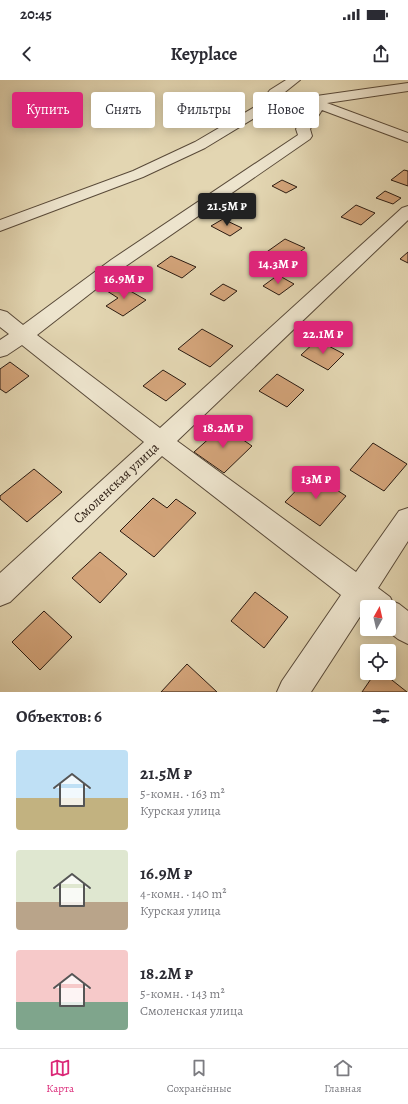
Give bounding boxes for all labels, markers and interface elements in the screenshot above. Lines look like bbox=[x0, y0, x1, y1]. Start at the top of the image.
text: 20:45 bbox=[20, 4, 52, 24]
text: Keyplace bbox=[171, 42, 237, 66]
icon: back bbox=[16, 43, 38, 65]
icon: share bbox=[370, 43, 392, 65]
chip: Купить bbox=[12, 92, 83, 128]
chip: Снять bbox=[91, 92, 155, 128]
chip: Фильтры bbox=[163, 92, 245, 128]
chip: Новое bbox=[253, 92, 319, 128]
pin: 21.5M ₽ bbox=[190, 193, 264, 227]
text: 21.5M ₽ bbox=[207, 197, 247, 214]
pin: 14.3M ₽ bbox=[241, 251, 315, 285]
text: 14.3M ₽ bbox=[258, 255, 298, 272]
pin: 16.9M ₽ bbox=[87, 266, 161, 300]
text: 16.9M ₽ bbox=[104, 270, 144, 287]
pin: 22.1M ₽ bbox=[286, 321, 360, 355]
text: 22.1M ₽ bbox=[303, 325, 343, 342]
pin: 18.2M ₽ bbox=[186, 415, 260, 449]
text: 18.2M ₽ bbox=[203, 419, 243, 436]
street label: Смоленская улица bbox=[69, 438, 164, 528]
pin: 13M ₽ bbox=[288, 466, 344, 500]
text: 13M ₽ bbox=[301, 470, 331, 487]
north arrow bbox=[360, 600, 396, 636]
map controls bbox=[360, 600, 396, 680]
button: locate bbox=[360, 644, 396, 680]
text: Объектов: 6 bbox=[16, 705, 102, 728]
icon: filters bbox=[370, 705, 392, 727]
text: 21.5M ₽ bbox=[140, 762, 192, 785]
icon: home bbox=[48, 766, 96, 814]
text: 5-комн. · 163 m² bbox=[140, 785, 225, 802]
text: Курская улица bbox=[140, 802, 221, 819]
text: 16.9M ₽ bbox=[140, 862, 192, 885]
icon: home bbox=[48, 866, 96, 914]
text: 4-комн. · 140 m² bbox=[140, 885, 227, 902]
text: Курская улица bbox=[140, 902, 221, 919]
text: 18.2M ₽ bbox=[140, 962, 193, 985]
icon: home bbox=[48, 966, 96, 1014]
text: 5-комн. · 143 m² bbox=[140, 985, 225, 1002]
text: Смоленская улица bbox=[140, 1002, 243, 1019]
tab: Карта bbox=[46, 1057, 74, 1096]
tab: Сохранённые bbox=[167, 1057, 232, 1096]
tab: Главная bbox=[324, 1057, 362, 1096]

